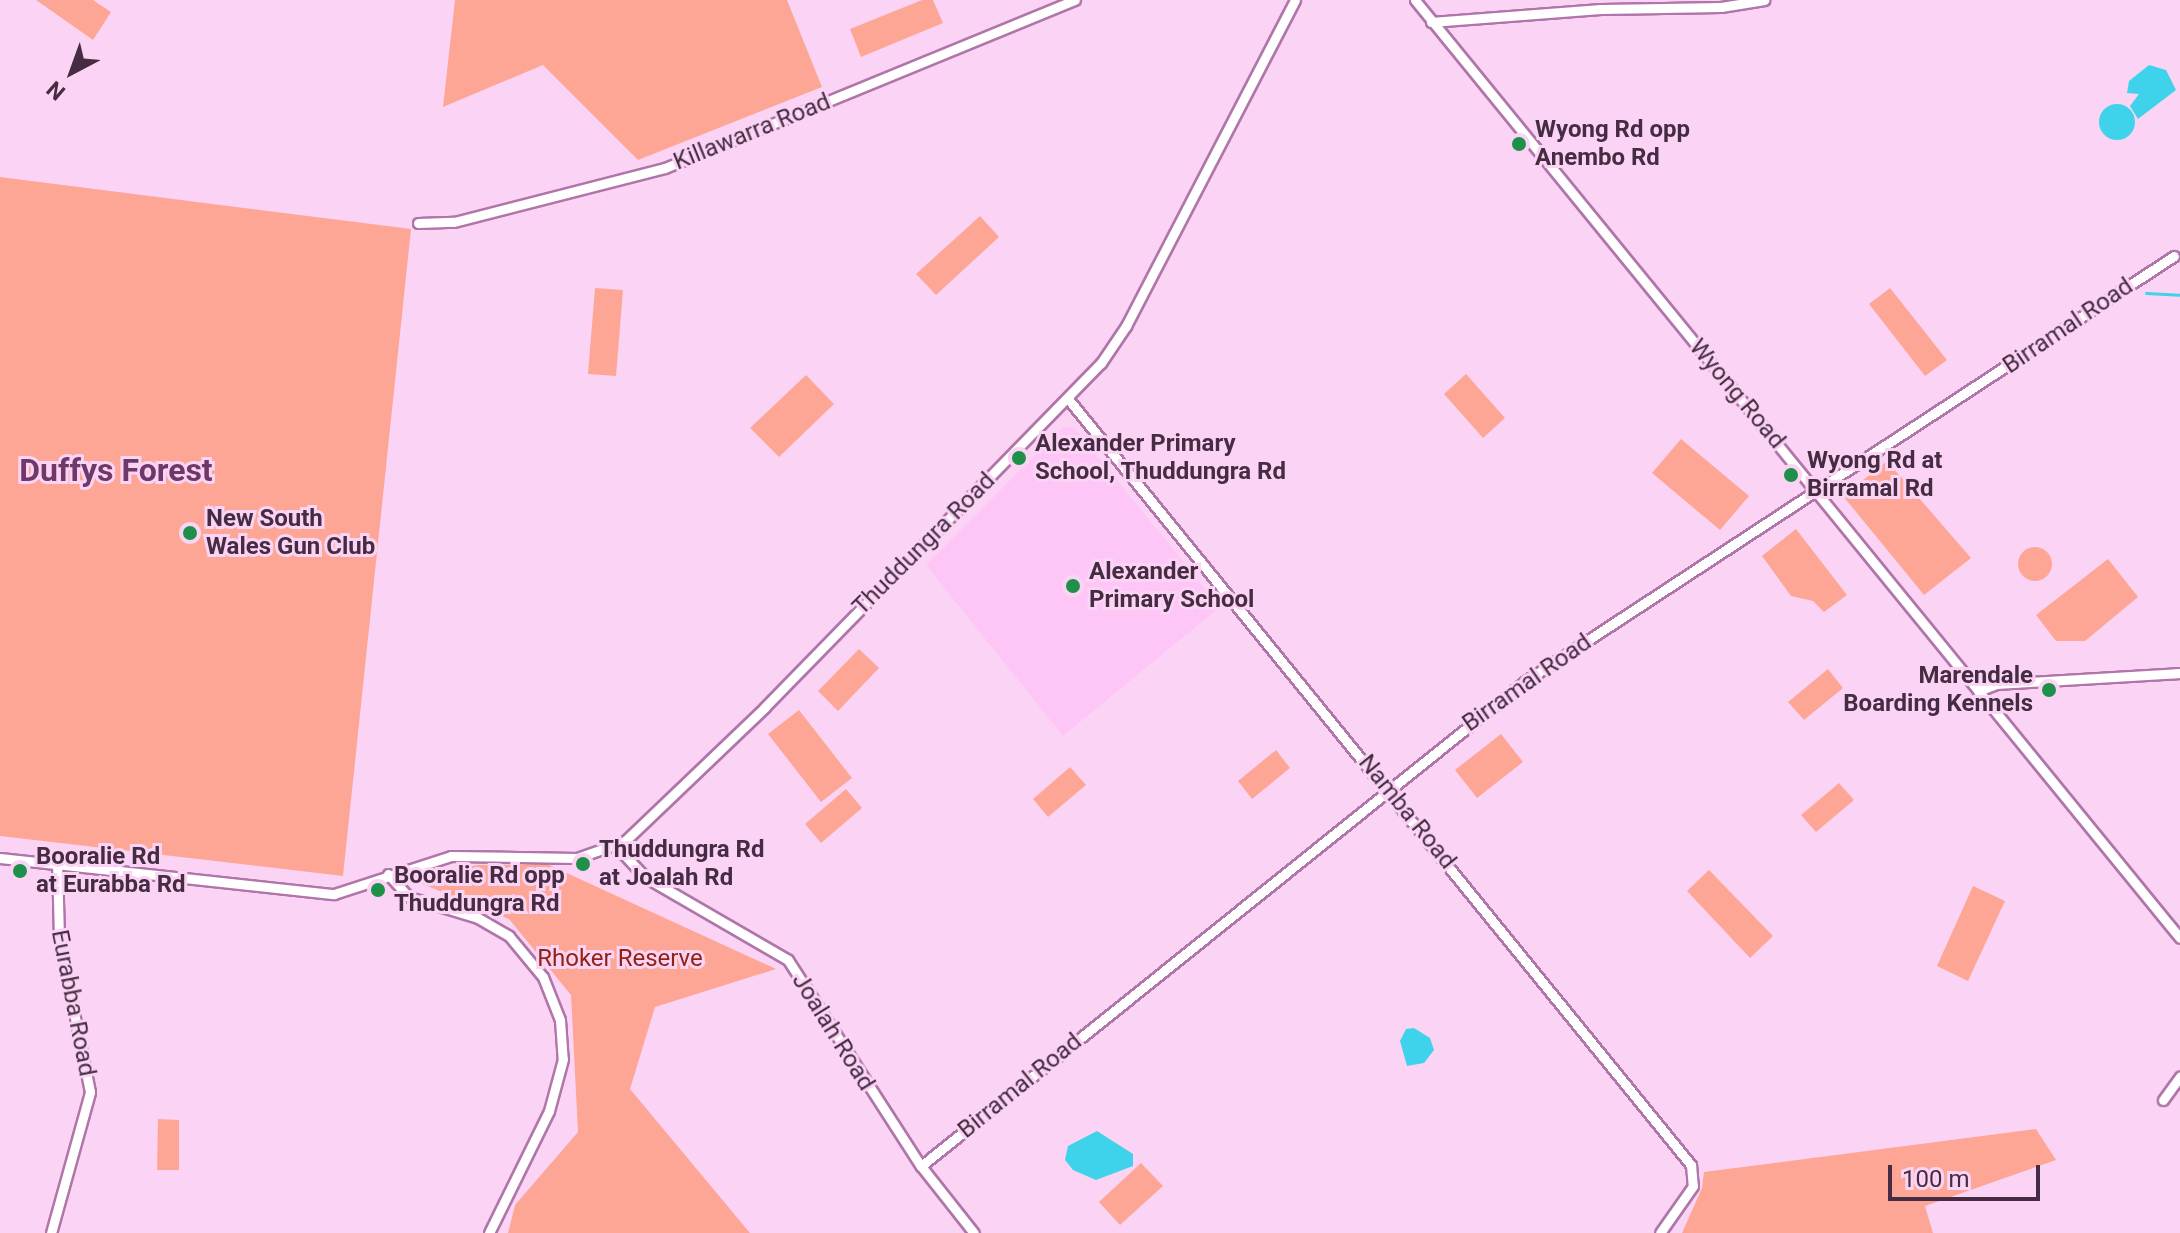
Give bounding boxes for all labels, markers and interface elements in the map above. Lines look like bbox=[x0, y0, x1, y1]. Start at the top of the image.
north arrow bbox=[32, 32, 112, 112]
text: N bbox=[42, 76, 70, 105]
street label: Killawarra Road bbox=[669, 87, 835, 177]
place label: Wyong Rd opp Anembo Rd bbox=[1535, 116, 1690, 172]
marker: Wyong Rd opp Anembo Rd bbox=[1510, 135, 1528, 153]
street label: Birramal Road bbox=[1998, 272, 2138, 380]
street label: Wyong Road bbox=[1683, 333, 1791, 455]
place label: Alexander Primary School, Thuddungra Rd bbox=[1035, 430, 1287, 486]
place label: Wyong Rd at Birramal Rd bbox=[1807, 447, 1942, 503]
marker: Alexander Primary School, Thuddungra Rd bbox=[1010, 449, 1028, 467]
district label: Duffys Forest bbox=[19, 451, 213, 489]
marker: Wyong Rd at Birramal Rd bbox=[1782, 466, 1800, 484]
street label: Thuddungra Road bbox=[847, 467, 1001, 621]
place label: New South Wales Gun Club bbox=[206, 505, 375, 561]
marker: New South Wales Gun Club bbox=[181, 524, 199, 542]
place label: Alexander Primary School bbox=[1089, 558, 1254, 614]
marker: Alexander Primary School bbox=[1064, 577, 1082, 595]
street label: Birramal Road bbox=[1457, 628, 1597, 738]
place label: Marendale Boarding Kennels bbox=[1843, 662, 2033, 718]
marker: Marendale Boarding Kennels bbox=[2040, 681, 2058, 699]
street label: Namba Road bbox=[1352, 749, 1462, 875]
place label: Thuddungra Rd at Joalah Rd bbox=[599, 836, 764, 892]
place label: Booralie Rd at Eurabba Rd bbox=[36, 843, 186, 899]
marker: Thuddungra Rd at Joalah Rd bbox=[574, 855, 592, 873]
marker: Booralie Rd at Eurabba Rd bbox=[11, 862, 29, 880]
place label: Booralie Rd opp Thuddungra Rd bbox=[394, 862, 565, 918]
marker: Booralie Rd opp Thuddungra Rd bbox=[369, 881, 387, 899]
street label: Eurabba Road bbox=[45, 927, 101, 1079]
park label: Rhoker Reserve bbox=[537, 945, 703, 973]
street label: Joalah Road bbox=[786, 968, 880, 1096]
street label: Birramal Road bbox=[952, 1027, 1088, 1145]
scale bar bbox=[1892, 1149, 2044, 1199]
text: 100 m bbox=[1902, 1165, 1969, 1193]

